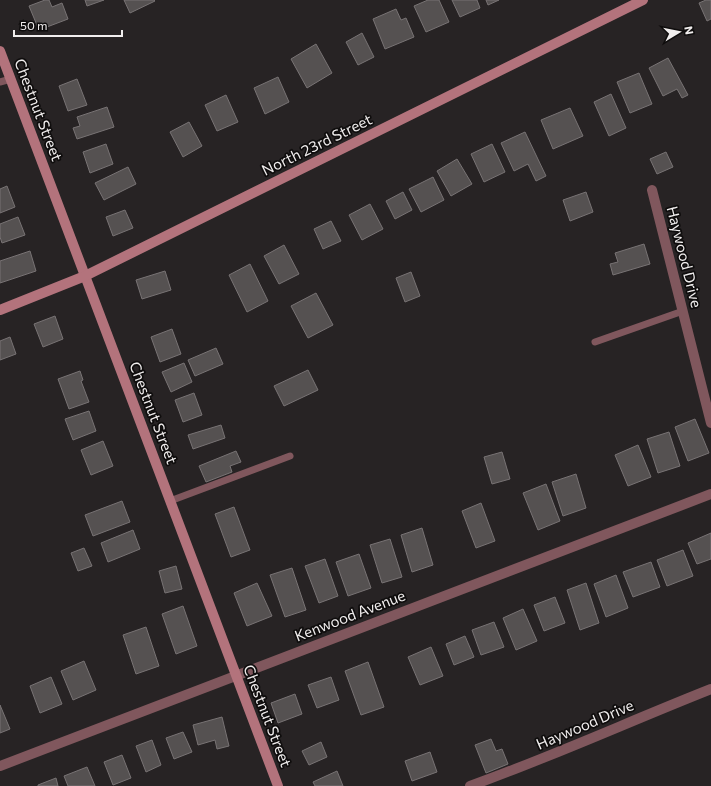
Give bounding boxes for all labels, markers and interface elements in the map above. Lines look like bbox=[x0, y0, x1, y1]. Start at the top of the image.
scale bar bbox=[14, 12, 122, 38]
north arrow bbox=[659, 12, 699, 52]
text: 50 m bbox=[20, 18, 48, 32]
text: N bbox=[682, 25, 696, 35]
street label: Chestnut Street bbox=[11, 56, 67, 163]
street label: North 23rd Street bbox=[258, 110, 375, 179]
street label: Haywood Drive bbox=[664, 204, 706, 310]
street label: Chestnut Street bbox=[126, 359, 182, 466]
street label: Kenwood Avenue bbox=[292, 586, 408, 644]
street label: Chestnut Street bbox=[240, 662, 296, 769]
street label: Haywood Drive bbox=[533, 695, 636, 753]

